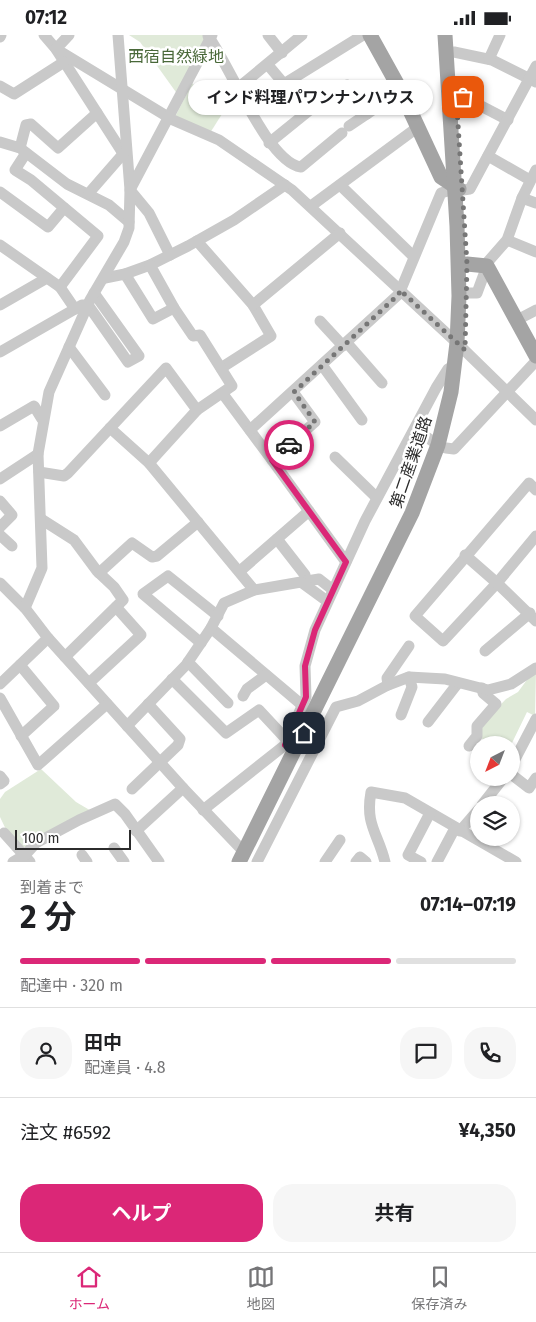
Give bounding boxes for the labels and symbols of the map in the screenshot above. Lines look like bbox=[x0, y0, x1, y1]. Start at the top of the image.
park label: 西宿自然緑地 bbox=[128, 47, 224, 66]
pin bbox=[442, 76, 484, 118]
callout: インド料理パワンナンハウス bbox=[188, 79, 433, 115]
street label: 第二産業道路 bbox=[386, 414, 436, 510]
courier bbox=[264, 420, 314, 470]
pin bbox=[283, 712, 325, 754]
north arrow bbox=[470, 736, 520, 786]
scale bar bbox=[15, 827, 131, 850]

